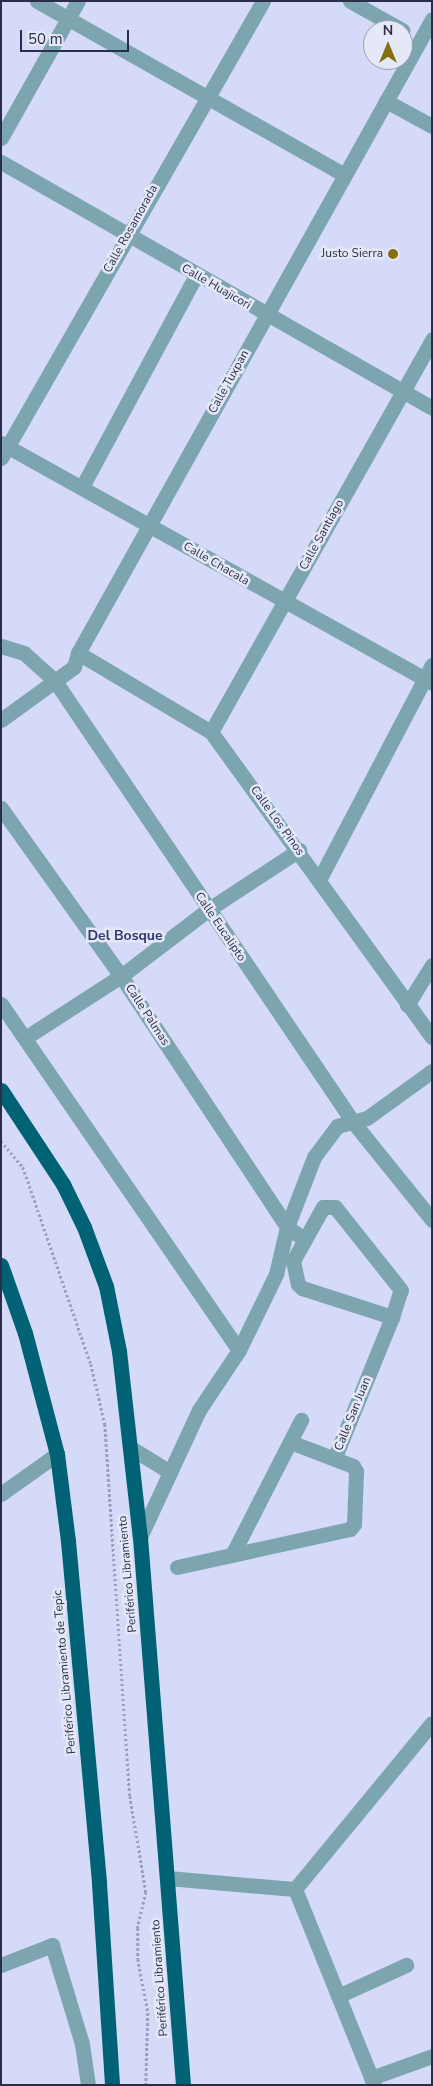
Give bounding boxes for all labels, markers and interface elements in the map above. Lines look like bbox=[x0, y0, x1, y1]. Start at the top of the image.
scale bar bbox=[22, 20, 131, 52]
north arrow bbox=[363, 20, 413, 70]
text: N bbox=[383, 21, 393, 40]
text: 50 m bbox=[28, 29, 63, 49]
street label: Calle Rosamorada bbox=[101, 183, 161, 275]
place label: Justo Sierra bbox=[321, 247, 383, 261]
marker: Justo Sierra bbox=[387, 248, 399, 260]
street label: Calle Huajicori bbox=[179, 261, 253, 313]
street label: Calle Tuxpan bbox=[206, 348, 252, 416]
street label: Calle Santiago bbox=[297, 497, 347, 573]
street label: Calle Chacala bbox=[180, 539, 252, 589]
street label: Calle Los Pinos bbox=[247, 783, 307, 859]
street label: Calle Eucalipto bbox=[192, 890, 248, 964]
district label: Del Bosque bbox=[87, 928, 163, 944]
street label: Calle Palmas bbox=[122, 982, 172, 1048]
street label: Calle San Juan bbox=[332, 1375, 374, 1453]
street label: Periférico Libramiento bbox=[116, 1515, 140, 1633]
street label: Periférico Libramiento de Tepic bbox=[51, 1589, 79, 1755]
street label: Periférico Libramiento bbox=[149, 1919, 171, 2037]

